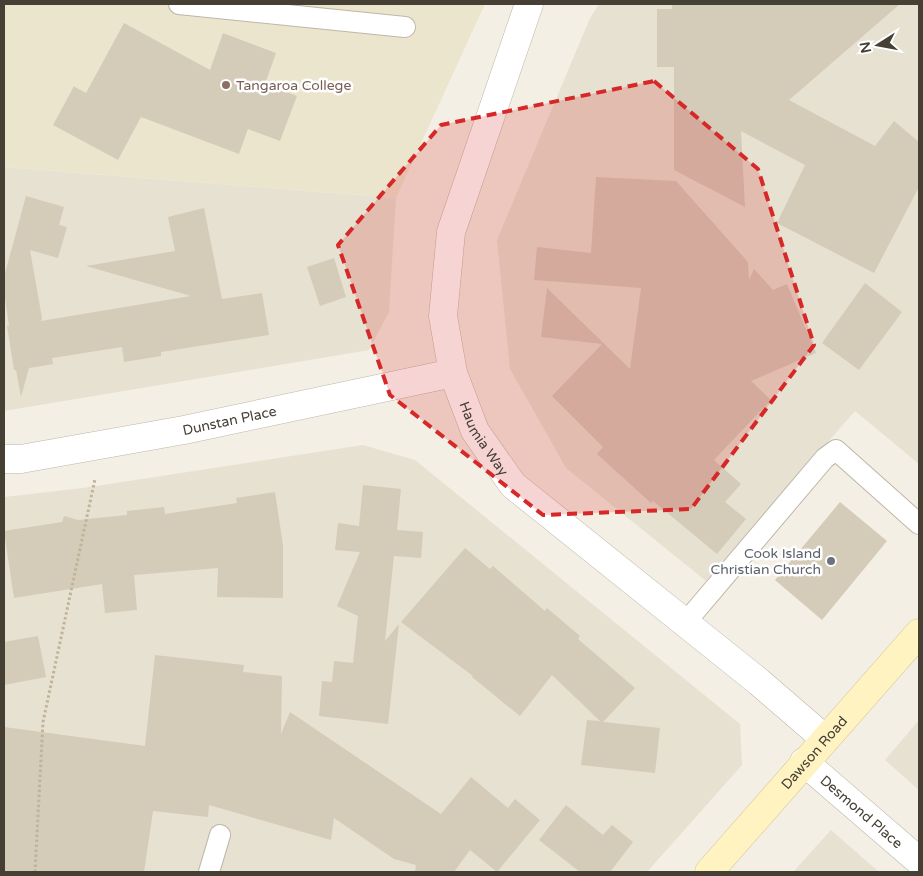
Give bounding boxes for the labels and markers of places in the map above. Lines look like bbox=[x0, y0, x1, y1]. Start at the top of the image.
place label: Tangaroa College bbox=[236, 77, 351, 94]
marker: Tangaroa College bbox=[220, 79, 232, 91]
place label: Cook Island Christian Church bbox=[710, 545, 821, 578]
marker: Cook Island Christian Church bbox=[825, 555, 837, 567]

